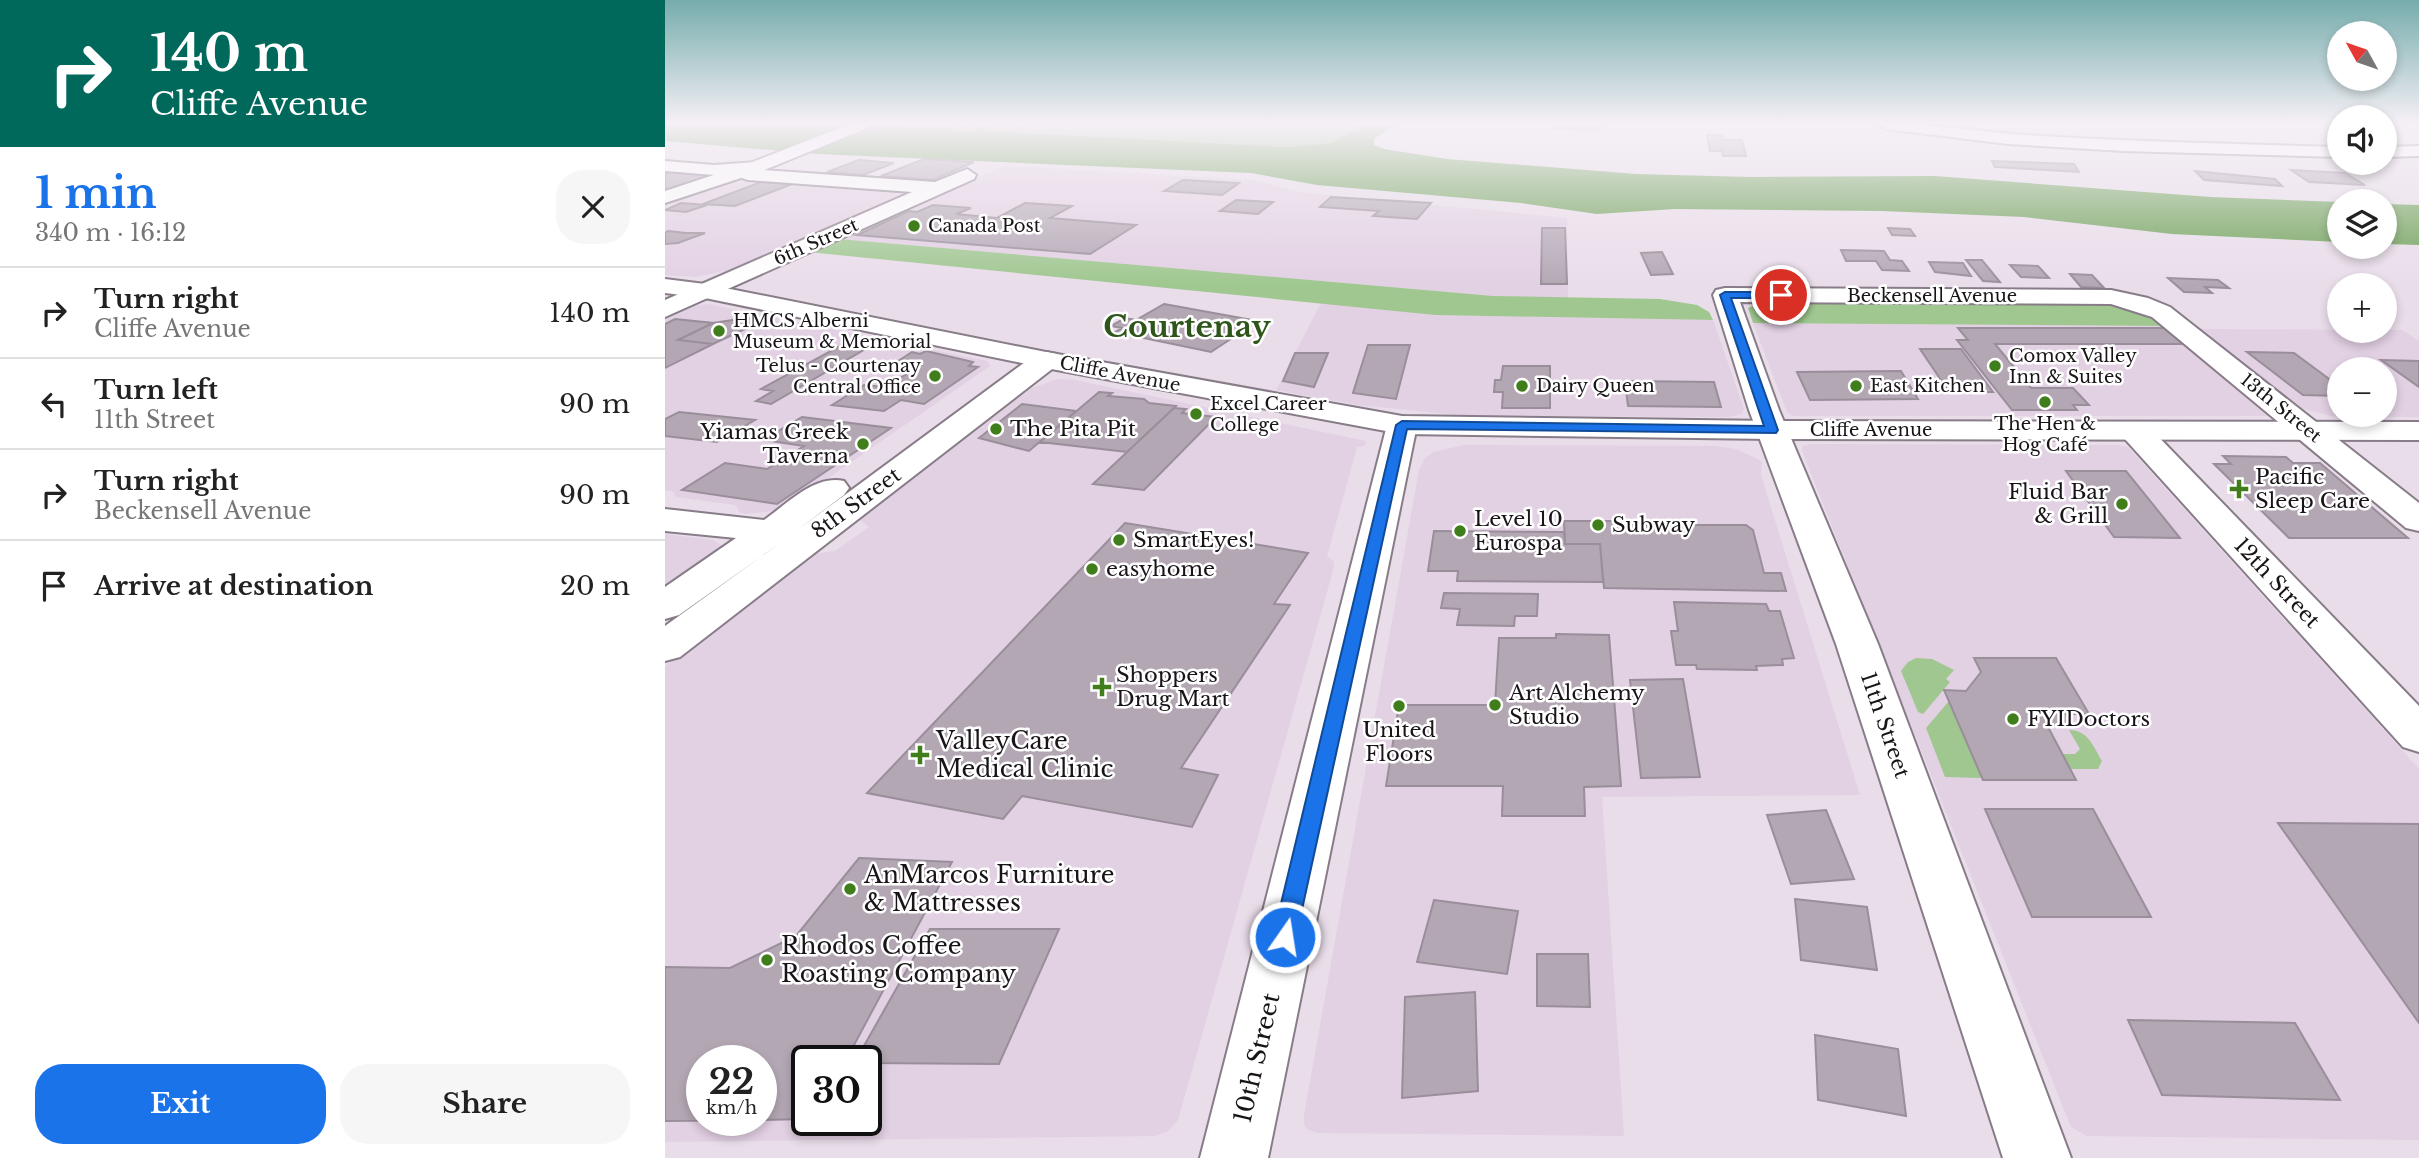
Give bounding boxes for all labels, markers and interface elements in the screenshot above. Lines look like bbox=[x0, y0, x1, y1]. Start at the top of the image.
north arrow bbox=[2327, 21, 2397, 91]
map controls bbox=[2327, 21, 2397, 427]
text: 140 m bbox=[150, 23, 308, 84]
icon: right bbox=[35, 28, 126, 119]
text: Cliffe Avenue bbox=[150, 84, 368, 124]
button: sound bbox=[2327, 105, 2397, 175]
text: 1 min bbox=[35, 167, 157, 219]
button: close bbox=[556, 170, 630, 244]
button: layers bbox=[2327, 189, 2397, 259]
street label: 6th Street bbox=[770, 214, 862, 270]
place label: Canada Post bbox=[928, 215, 1041, 237]
marker: Canada Post bbox=[906, 218, 922, 234]
text: 340 m · 16:12 bbox=[35, 219, 186, 247]
pin bbox=[1751, 265, 1811, 325]
button: + bbox=[2327, 273, 2397, 343]
icon: arrive bbox=[1762, 276, 1800, 314]
text: Turn right bbox=[94, 283, 239, 315]
street label: Beckensell Avenue bbox=[1847, 285, 2017, 307]
icon: right bbox=[35, 294, 73, 332]
text: 140 m bbox=[549, 297, 630, 329]
district label: Courtenay bbox=[1103, 308, 1271, 345]
place label: HMCS Alberni Museum & Memorial bbox=[733, 310, 932, 353]
text: Cliffe Avenue bbox=[94, 315, 251, 343]
marker: HMCS Alberni Museum & Memorial bbox=[711, 323, 727, 339]
place label: Comox Valley Inn & Suites bbox=[2009, 345, 2137, 388]
street label: Cliffe Avenue bbox=[1058, 352, 1182, 396]
place label: Telus - Courtenay Central Office bbox=[756, 355, 921, 398]
button: − bbox=[2327, 357, 2397, 427]
marker: Comox Valley Inn & Suites bbox=[1987, 358, 2003, 374]
marker: Telus - Courtenay Central Office bbox=[927, 368, 943, 384]
street label: 13th Street bbox=[2236, 369, 2326, 447]
text: Turn left bbox=[94, 374, 218, 406]
place label: Dairy Queen bbox=[1536, 375, 1655, 397]
place label: East Kitchen bbox=[1870, 375, 1985, 397]
marker: Dairy Queen bbox=[1514, 378, 1530, 394]
marker: East Kitchen bbox=[1848, 378, 1864, 394]
icon: left bbox=[35, 385, 73, 423]
text: 90 m bbox=[559, 388, 630, 420]
place label: Excel Career College bbox=[1210, 393, 1327, 436]
marker: The Hen & Hog Café bbox=[2037, 394, 2053, 410]
text: 11th Street bbox=[94, 406, 215, 434]
marker: Excel Career College bbox=[1188, 406, 1204, 422]
place label: The Hen & Hog Café bbox=[1994, 413, 2096, 456]
place label: The Pita Pit bbox=[1010, 416, 1136, 442]
place label: Yiamas Greek Taverna bbox=[699, 419, 849, 469]
street label: Cliffe Avenue bbox=[1810, 419, 1932, 441]
marker: The Pita Pit bbox=[988, 421, 1004, 437]
marker: Yiamas Greek Taverna bbox=[855, 436, 871, 452]
street label: 8th Street bbox=[806, 462, 906, 544]
place label: Pacific Sleep Care bbox=[2255, 464, 2370, 514]
text: Turn right bbox=[94, 465, 239, 497]
icon: right bbox=[35, 476, 73, 514]
text: 90 m bbox=[559, 479, 630, 511]
place label: Fluid Bar & Grill bbox=[2008, 479, 2108, 529]
marker: Pacific Sleep Care bbox=[2229, 479, 2249, 499]
marker: Fluid Bar & Grill bbox=[2114, 496, 2130, 512]
text: Beckensell Avenue bbox=[94, 497, 311, 525]
place label: Level 10 Eurospa bbox=[1474, 506, 1563, 556]
place label: Subway bbox=[1612, 512, 1696, 538]
marker: Subway bbox=[1590, 517, 1606, 533]
marker: Level 10 Eurospa bbox=[1452, 523, 1468, 539]
place label: SmartEyes! bbox=[1133, 527, 1255, 553]
marker: SmartEyes! bbox=[1111, 532, 1127, 548]
street label: 12th Street bbox=[2229, 532, 2325, 634]
place label: easyhome bbox=[1106, 556, 1215, 582]
marker: easyhome bbox=[1084, 561, 1100, 577]
icon: arrive bbox=[35, 567, 73, 605]
text: Arrive at destination bbox=[94, 570, 374, 602]
text: 20 m bbox=[560, 570, 630, 602]
place label: Shoppers Drug Mart bbox=[1116, 662, 1230, 712]
street label: 11th Street bbox=[1855, 669, 1915, 781]
marker: Shoppers Drug Mart bbox=[1094, 679, 1110, 695]
place label: Art Alchemy Studio bbox=[1508, 680, 1645, 730]
marker: Art Alchemy Studio bbox=[1487, 697, 1503, 713]
marker: United Floors bbox=[1391, 698, 1407, 714]
place label: FYIDoctors bbox=[2027, 706, 2150, 732]
marker: FYIDoctors bbox=[2005, 711, 2021, 727]
place label: United Floors bbox=[1362, 717, 1436, 767]
place label: ValleyCare Medical Clinic bbox=[935, 726, 1113, 783]
marker: ValleyCare Medical Clinic bbox=[910, 745, 930, 765]
place label: AnMarcos Furniture & Mattresses bbox=[863, 860, 1114, 917]
marker: AnMarcos Furniture & Mattresses bbox=[842, 881, 858, 897]
position arrow bbox=[1248, 900, 1322, 974]
place label: Rhodos Coffee Roasting Company bbox=[781, 931, 1017, 988]
marker: Rhodos Coffee Roasting Company bbox=[759, 952, 775, 968]
street label: 10th Street bbox=[1227, 990, 1286, 1126]
speed limit sign: 30 bbox=[791, 1045, 882, 1136]
text: 22 bbox=[709, 1060, 754, 1103]
button: Exit bbox=[35, 1064, 326, 1144]
button: Share bbox=[340, 1064, 630, 1144]
text: km/h bbox=[706, 1097, 757, 1119]

